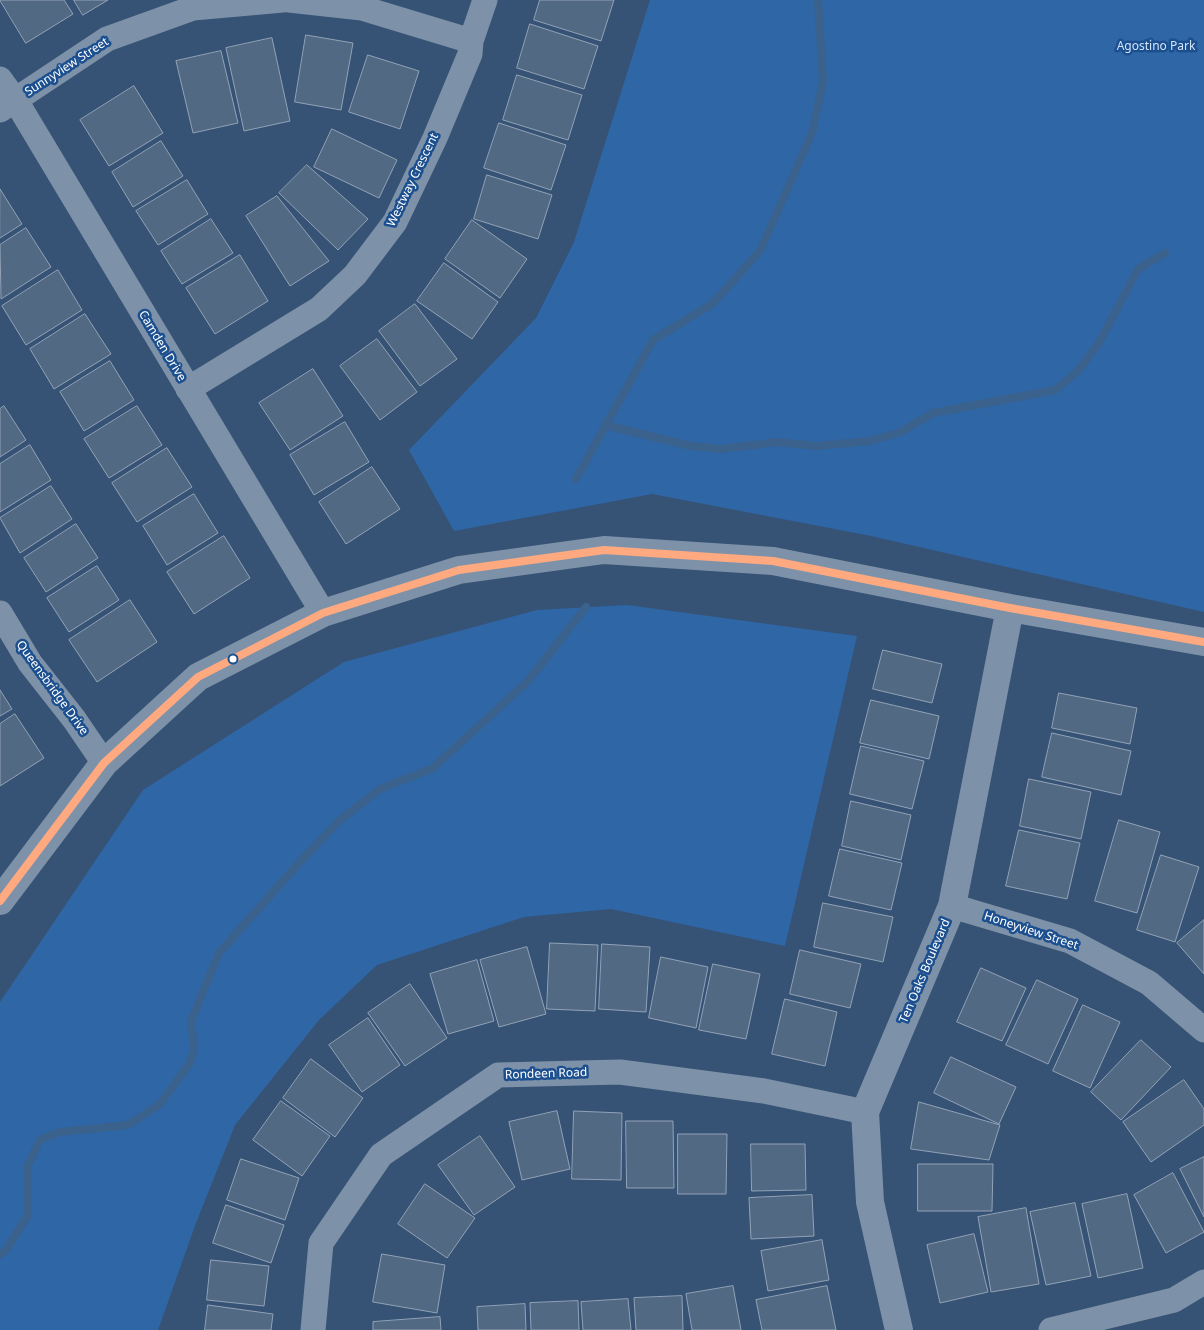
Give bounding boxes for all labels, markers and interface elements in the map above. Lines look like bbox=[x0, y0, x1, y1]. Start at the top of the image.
street label: Sunnyview Street bbox=[23, 35, 111, 99]
park label: Agostino Park bbox=[1117, 40, 1195, 54]
street label: Westway Crescent bbox=[384, 131, 442, 229]
street label: Camden Drive bbox=[135, 308, 189, 384]
street label: Queensbridge Drive bbox=[13, 638, 91, 738]
unlabelled marker bbox=[228, 654, 238, 664]
street label: Honeyview Street bbox=[982, 909, 1080, 953]
street label: Ten Oaks Boulevard bbox=[897, 917, 953, 1025]
street label: Rondeen Road bbox=[505, 1065, 587, 1083]

